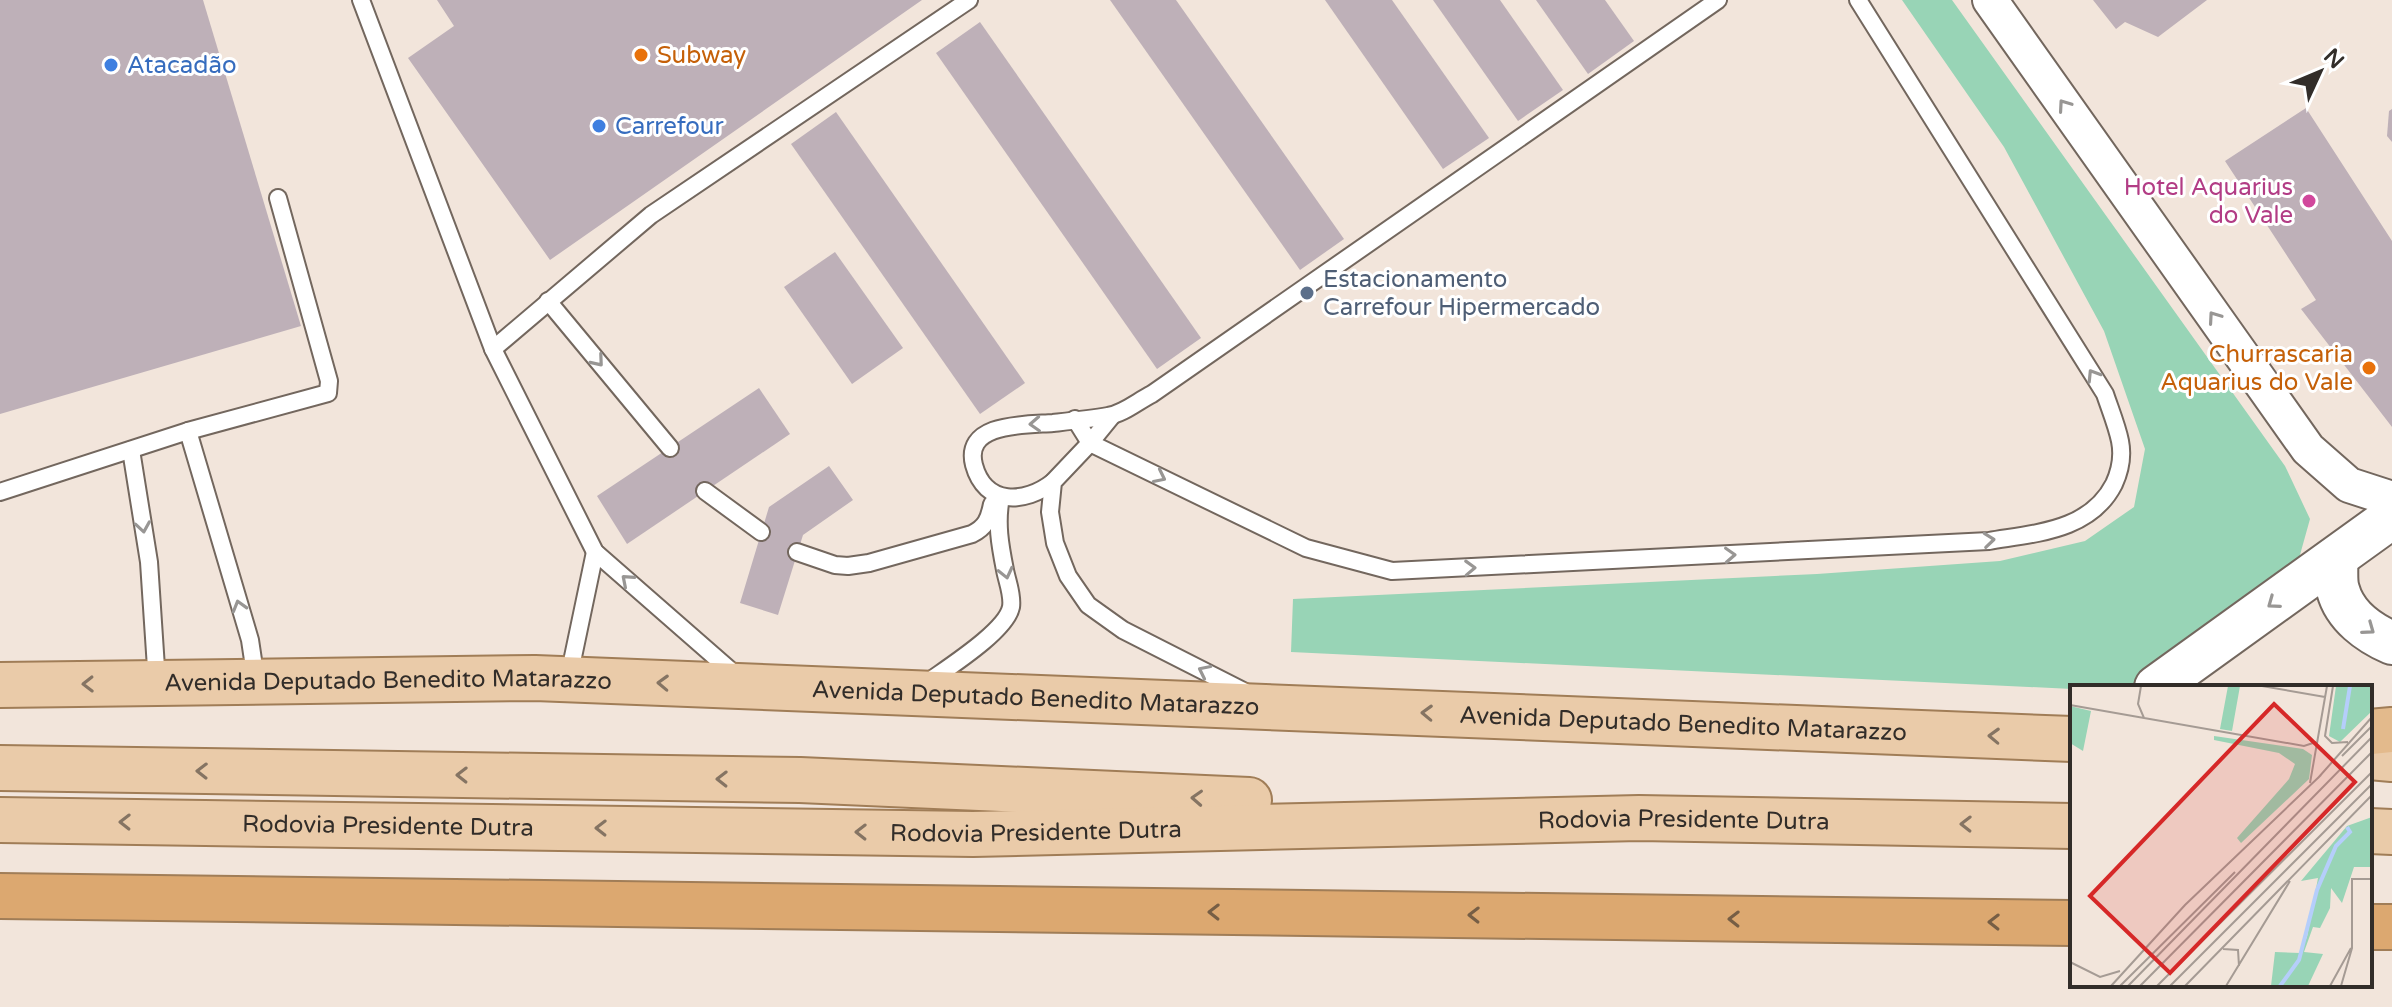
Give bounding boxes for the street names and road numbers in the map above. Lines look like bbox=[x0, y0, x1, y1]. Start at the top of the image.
street label: Avenida Deputado Benedito Matarazzo bbox=[164, 663, 612, 697]
street label: Avenida Deputado Benedito Matarazzo bbox=[811, 674, 1260, 721]
street label: Avenida Deputado Benedito Matarazzo bbox=[1459, 700, 1907, 747]
street label: Rodovia Presidente Dutra bbox=[1537, 803, 1830, 836]
street label: Rodovia Presidente Dutra bbox=[242, 809, 534, 842]
street label: Rodovia Presidente Dutra bbox=[890, 814, 1182, 849]

